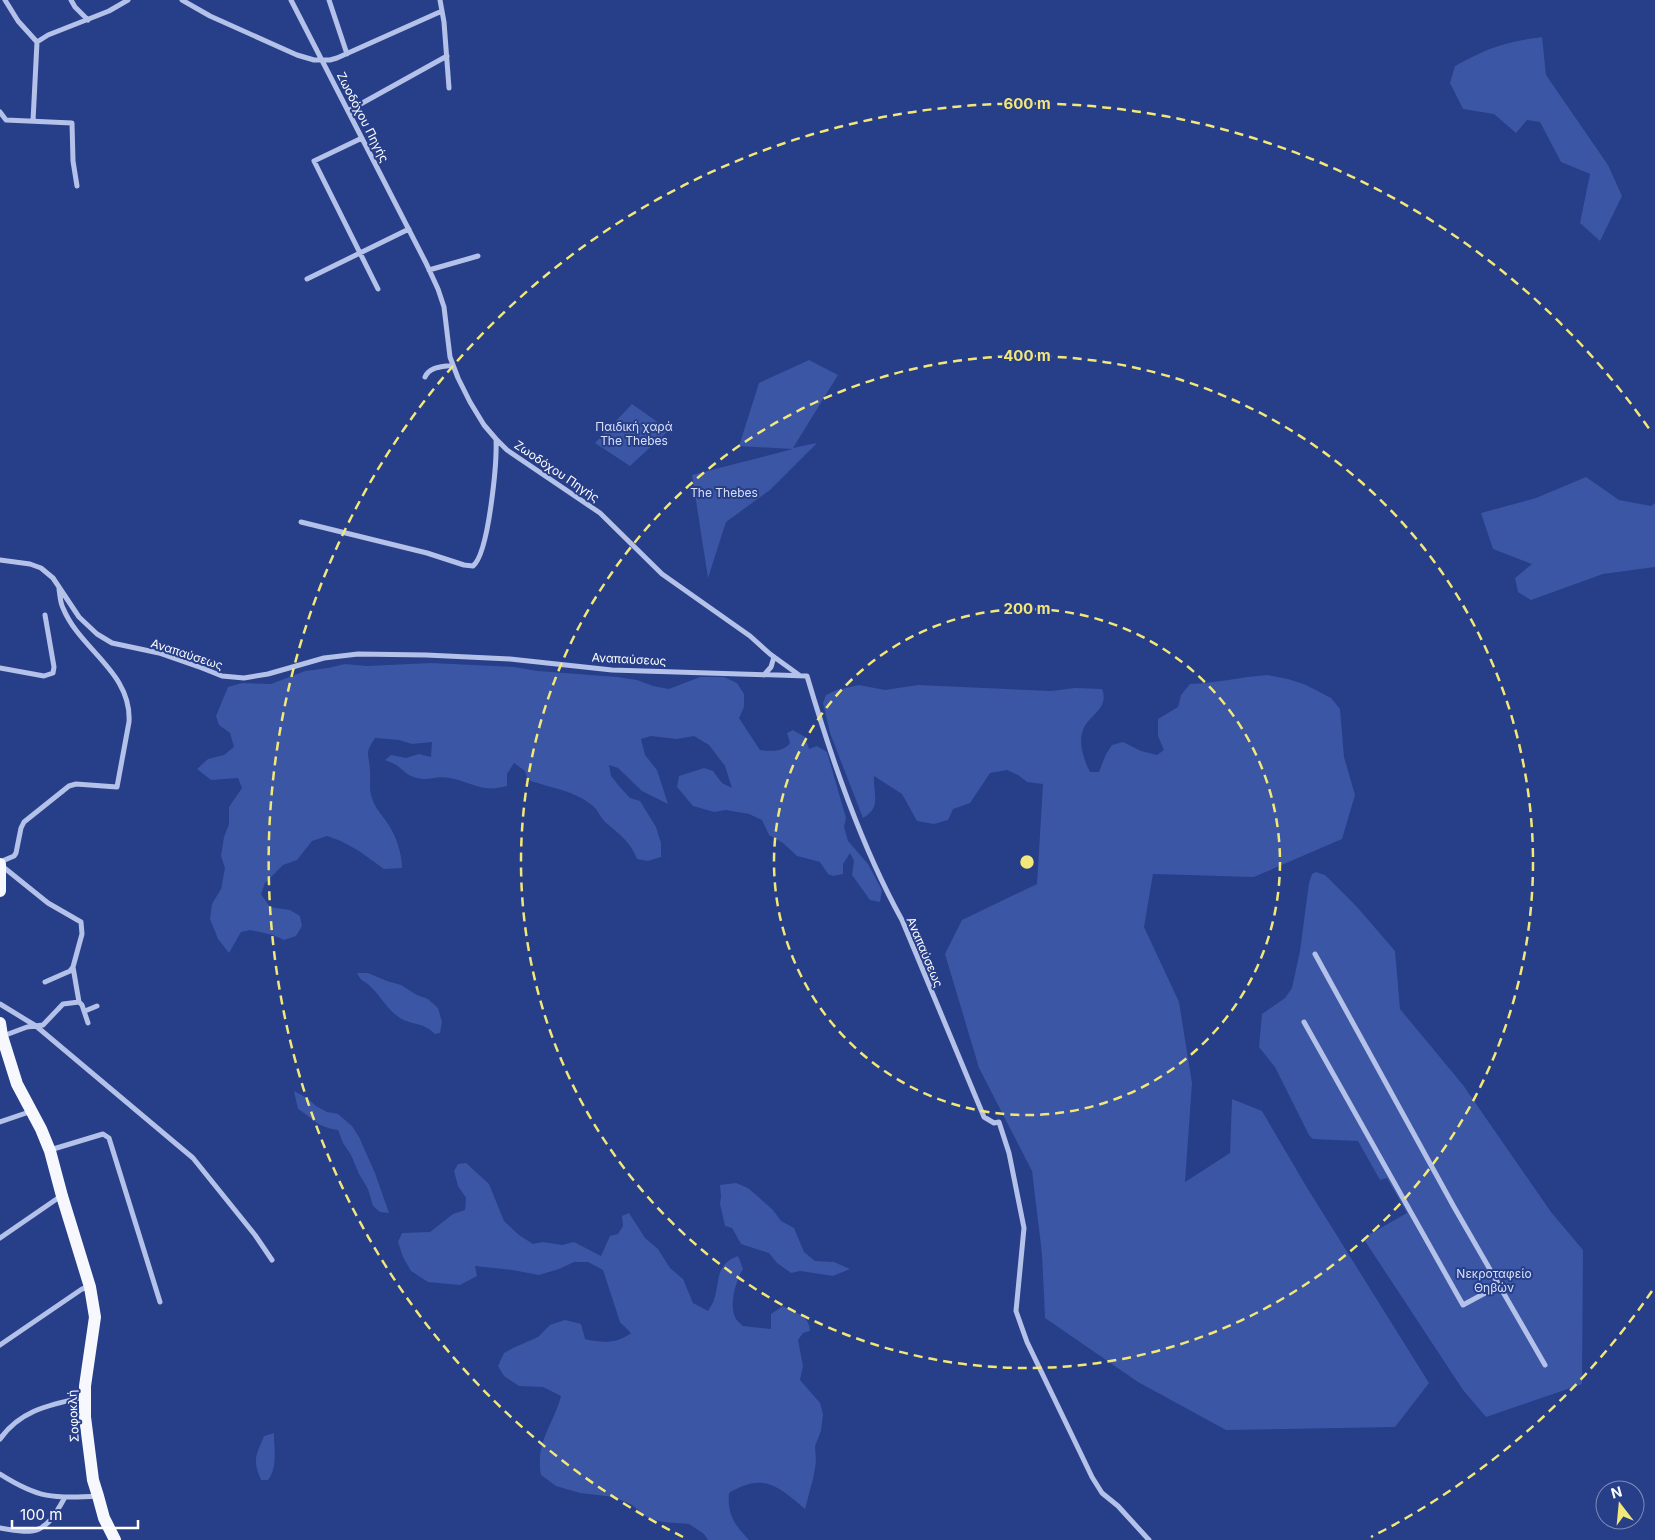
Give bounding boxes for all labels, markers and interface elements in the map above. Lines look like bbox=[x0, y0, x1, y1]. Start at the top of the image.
street label: Ζωοδόχου Πηγής bbox=[334, 69, 392, 165]
text: 600 m bbox=[1003, 94, 1051, 113]
text: 400 m bbox=[1003, 346, 1051, 365]
park label: Παιδική χαρά The Thebes bbox=[595, 419, 673, 448]
street label: Ζωοδόχου Πηγής bbox=[512, 437, 603, 505]
park label: The Thebes bbox=[690, 485, 758, 500]
text: 200 m bbox=[1004, 599, 1050, 618]
street label: Αναπαύσεως bbox=[149, 635, 225, 673]
street label: Αναπαύσεως bbox=[591, 650, 667, 668]
centre of rings bbox=[1018, 853, 1036, 871]
street label: Αναπαύσεως bbox=[903, 915, 947, 990]
park label: Νεκροταφείο Θηβών bbox=[1456, 1266, 1532, 1295]
street label: Σοφοκλή bbox=[64, 1389, 82, 1443]
north arrow bbox=[1595, 1480, 1645, 1530]
text: N bbox=[1609, 1482, 1624, 1502]
scale bar bbox=[12, 1498, 139, 1530]
text: 100 m bbox=[20, 1505, 62, 1524]

